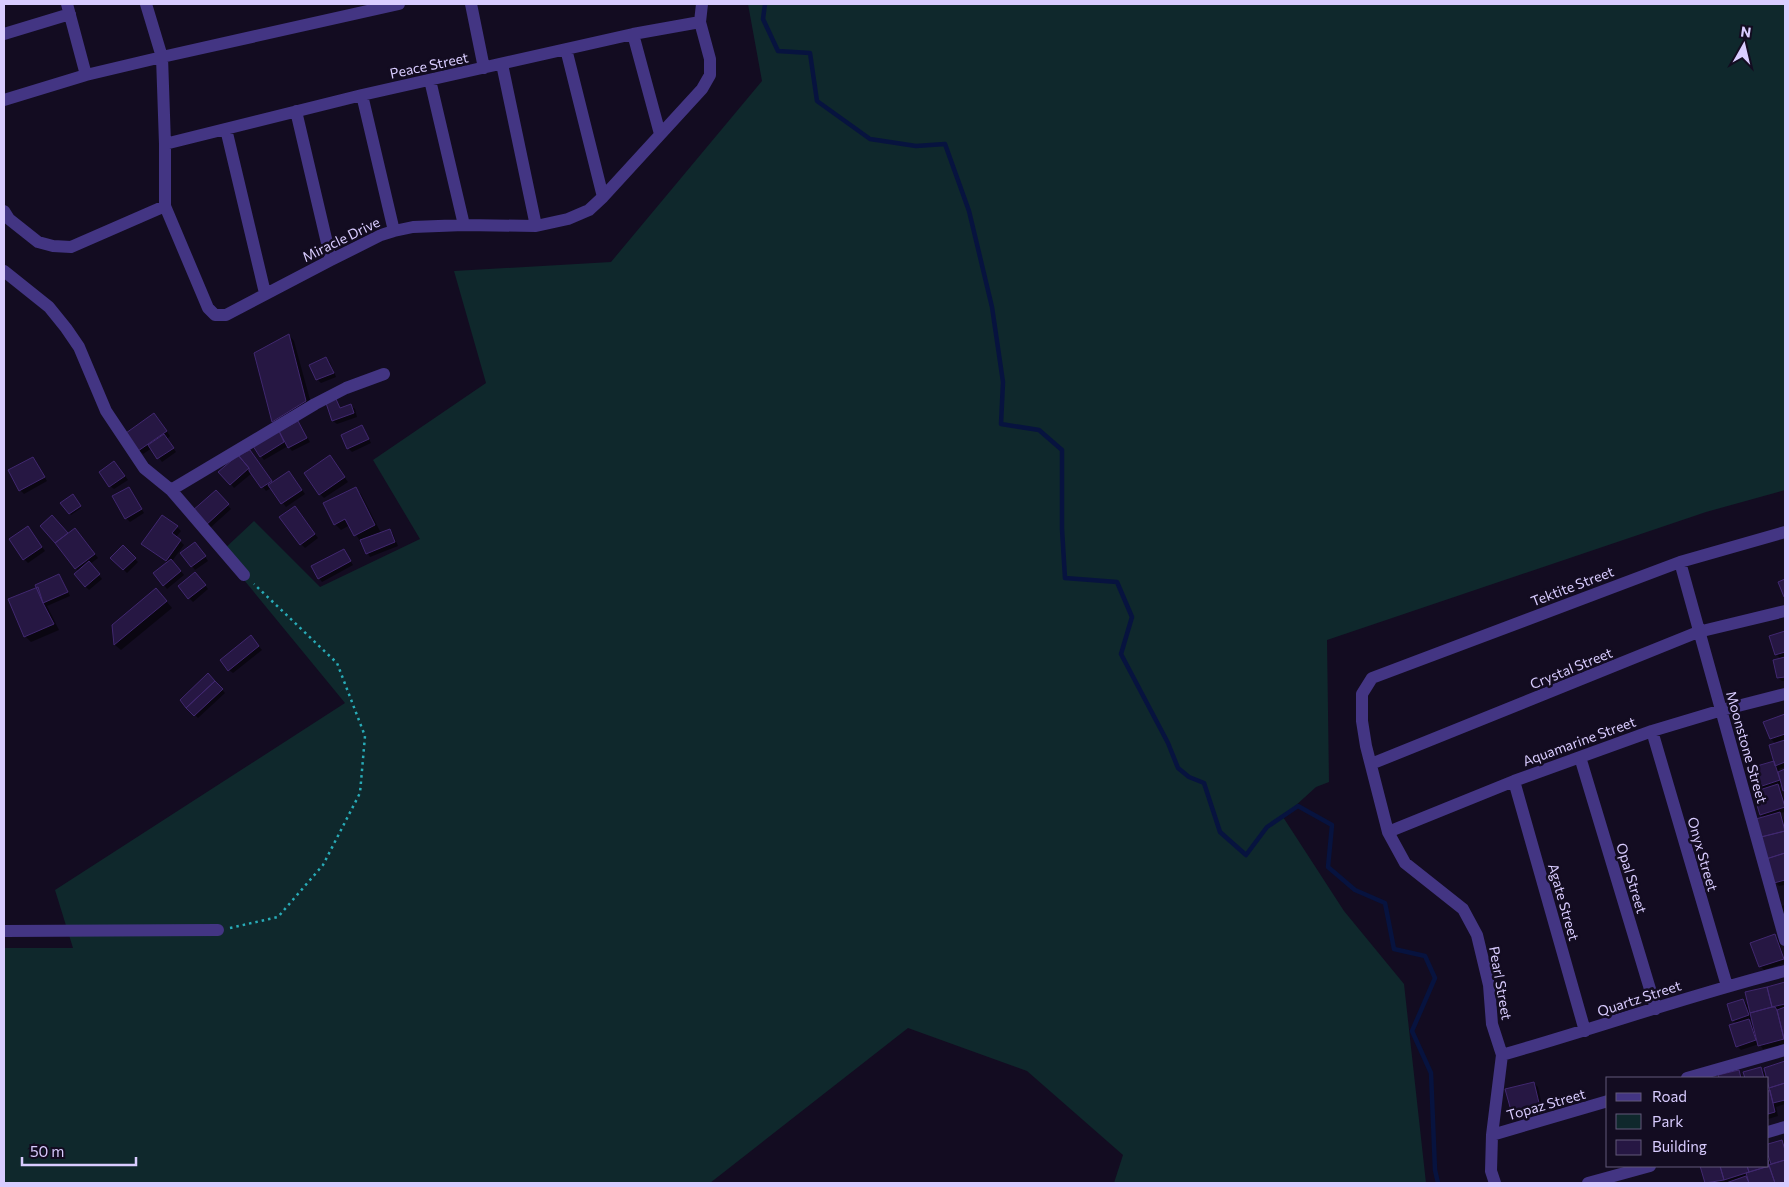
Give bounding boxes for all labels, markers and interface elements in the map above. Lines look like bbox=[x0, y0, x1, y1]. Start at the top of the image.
north arrow bbox=[1719, 20, 1769, 70]
text: N bbox=[1739, 22, 1752, 41]
street label: Peace Street bbox=[388, 48, 470, 82]
street label: Miracle Drive bbox=[299, 213, 383, 265]
street label: Tektite Street bbox=[1528, 562, 1616, 610]
street label: Crystal Street bbox=[1527, 644, 1615, 692]
street label: Moonstone Street bbox=[1723, 689, 1771, 805]
street label: Aquamarine Street bbox=[1520, 713, 1638, 769]
street label: Onyx Street bbox=[1684, 815, 1722, 893]
street label: Opal Street bbox=[1613, 841, 1651, 916]
street label: Agate Street bbox=[1545, 861, 1583, 943]
street label: Pearl Street bbox=[1486, 945, 1516, 1021]
street label: Quartz Street bbox=[1595, 976, 1683, 1020]
legend bbox=[1606, 1077, 1769, 1167]
street label: Topaz Street bbox=[1505, 1085, 1588, 1123]
text: Road bbox=[1652, 1087, 1687, 1105]
text: Park bbox=[1652, 1112, 1683, 1130]
scale bar bbox=[22, 1134, 136, 1166]
text: Building bbox=[1652, 1137, 1707, 1155]
text: 50 m bbox=[30, 1142, 64, 1160]

